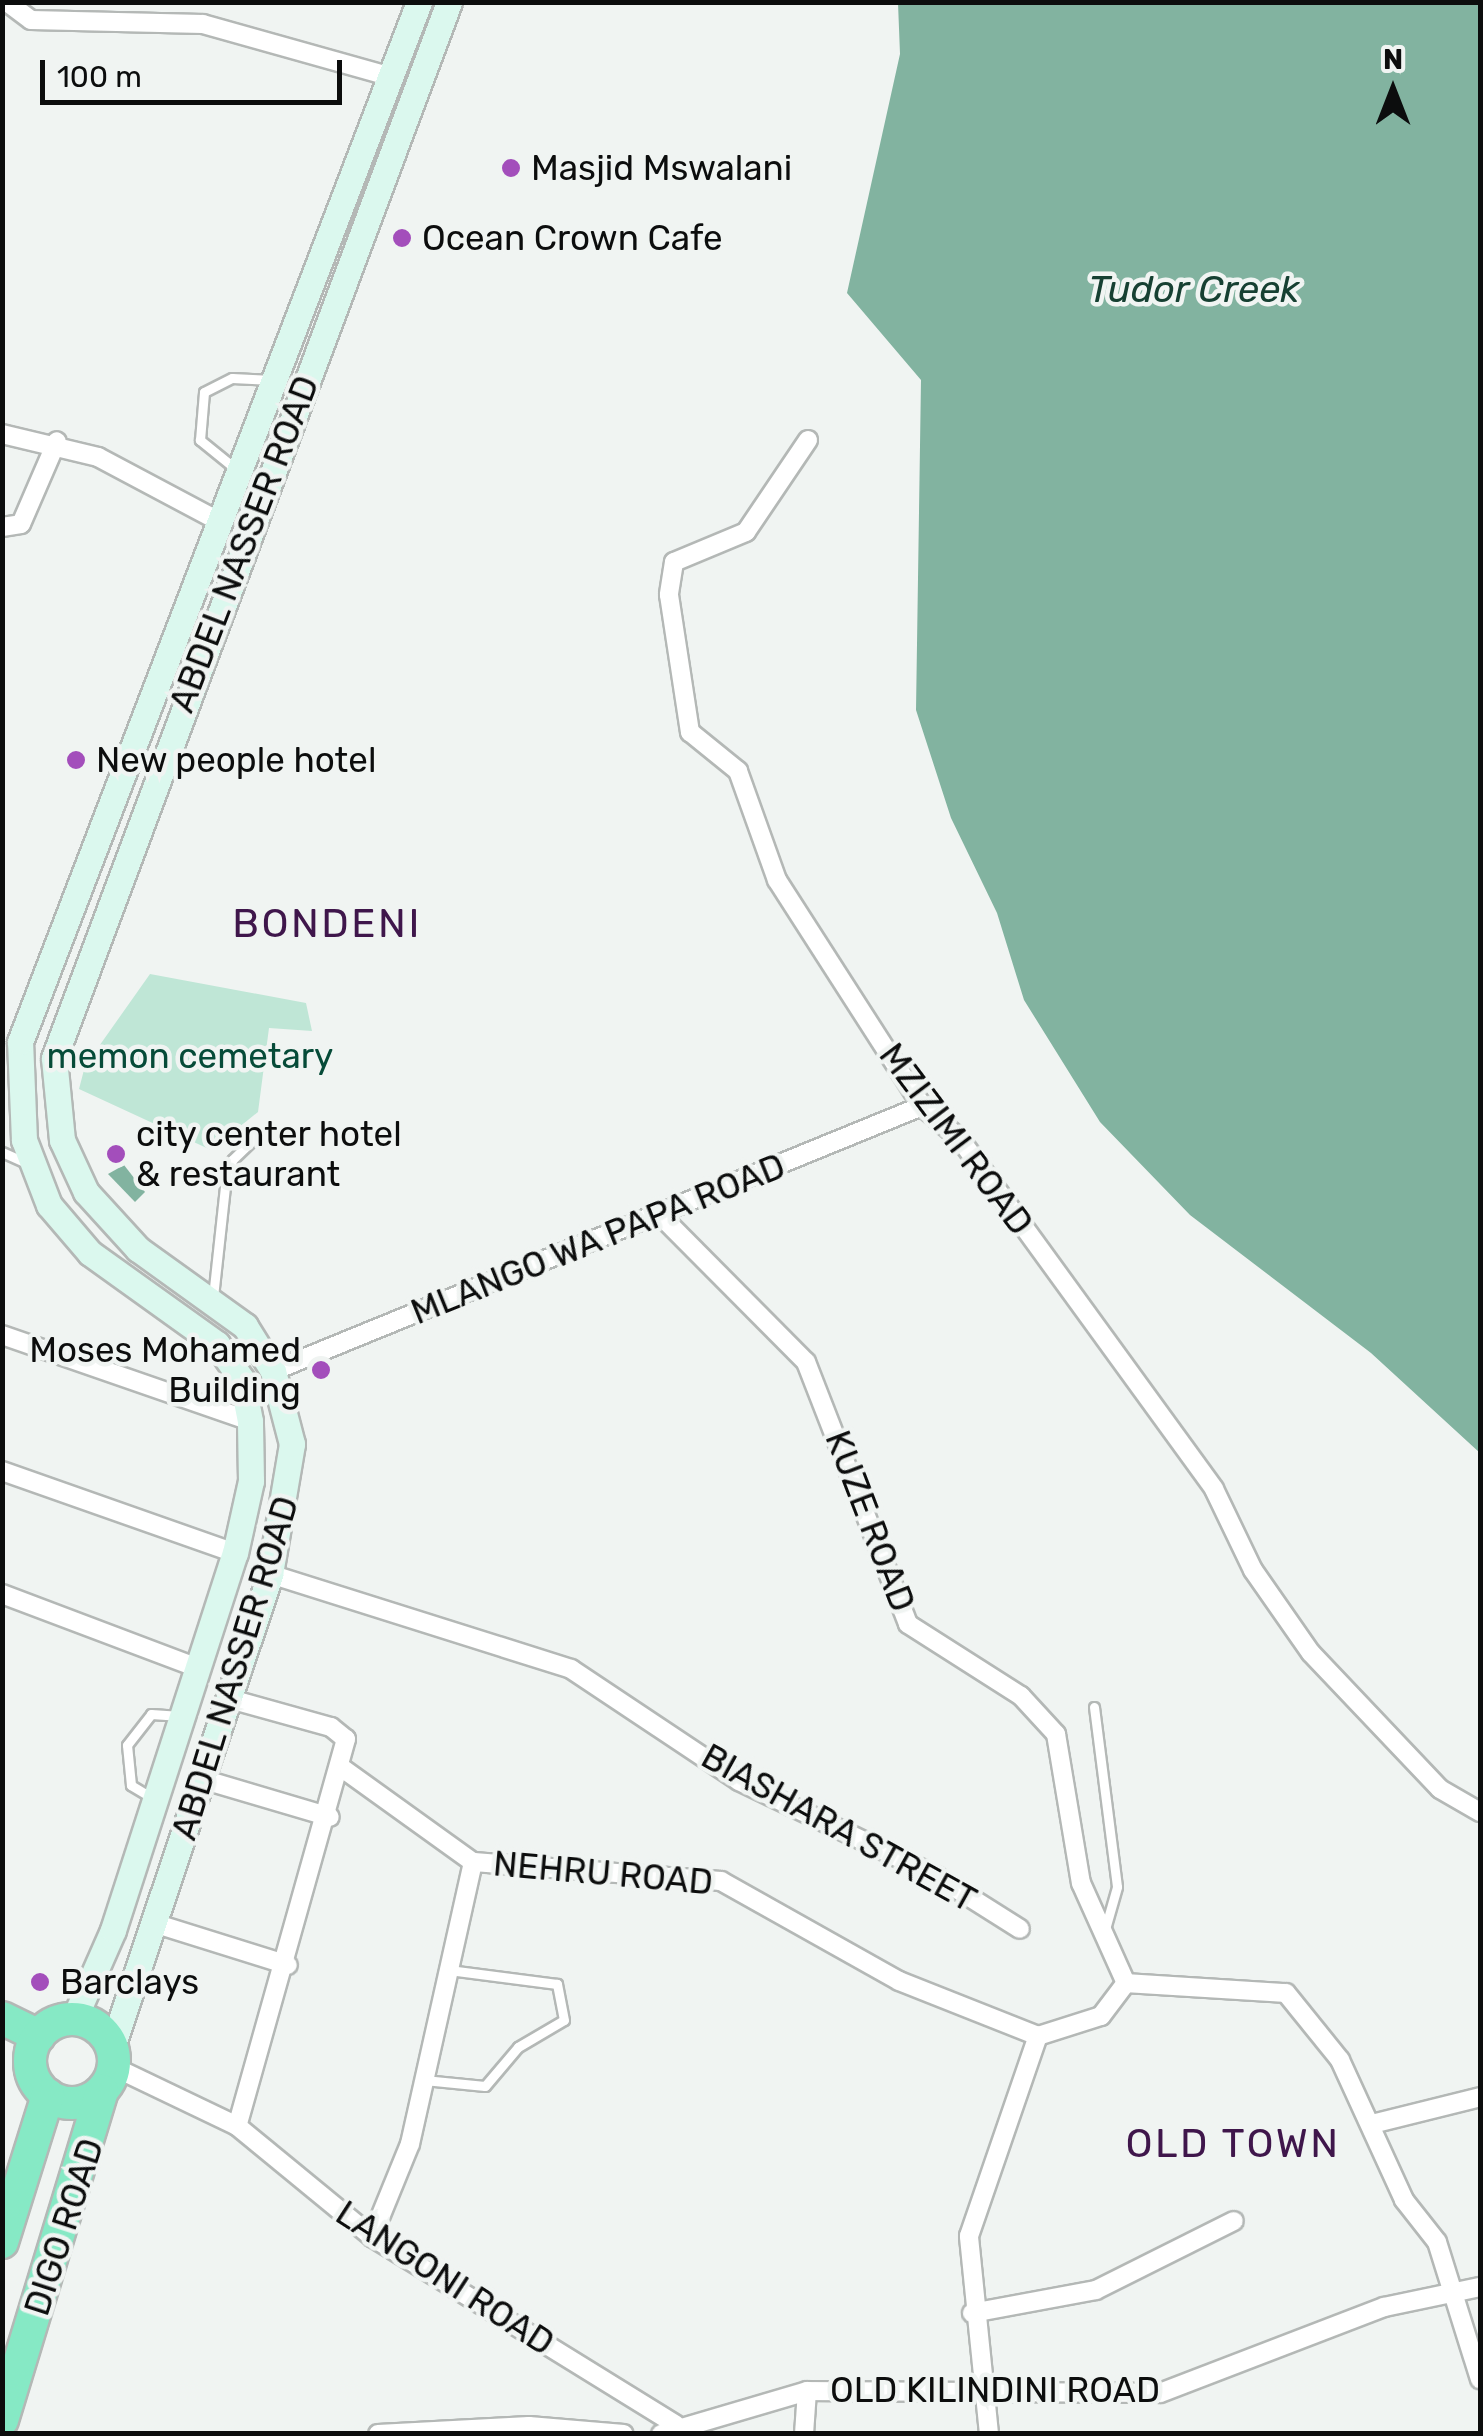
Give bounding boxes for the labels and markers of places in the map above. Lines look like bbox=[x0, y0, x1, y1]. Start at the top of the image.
place label: Masjid Mswalani bbox=[531, 147, 792, 189]
marker: Masjid Mswalani bbox=[500, 157, 522, 179]
place label: Ocean Crown Cafe bbox=[422, 217, 723, 259]
marker: Ocean Crown Cafe bbox=[391, 227, 413, 249]
place label: New people hotel bbox=[96, 739, 377, 781]
marker: New people hotel bbox=[65, 749, 87, 771]
place label: city center hotel & restaurant bbox=[136, 1113, 403, 1195]
marker: city center hotel & restaurant bbox=[105, 1143, 127, 1165]
place label: Moses Mohamed Building bbox=[29, 1329, 301, 1411]
marker: Moses Mohamed Building bbox=[310, 1359, 332, 1381]
place label: Barclays bbox=[60, 1961, 199, 2003]
marker: Barclays bbox=[29, 1971, 51, 1993]

